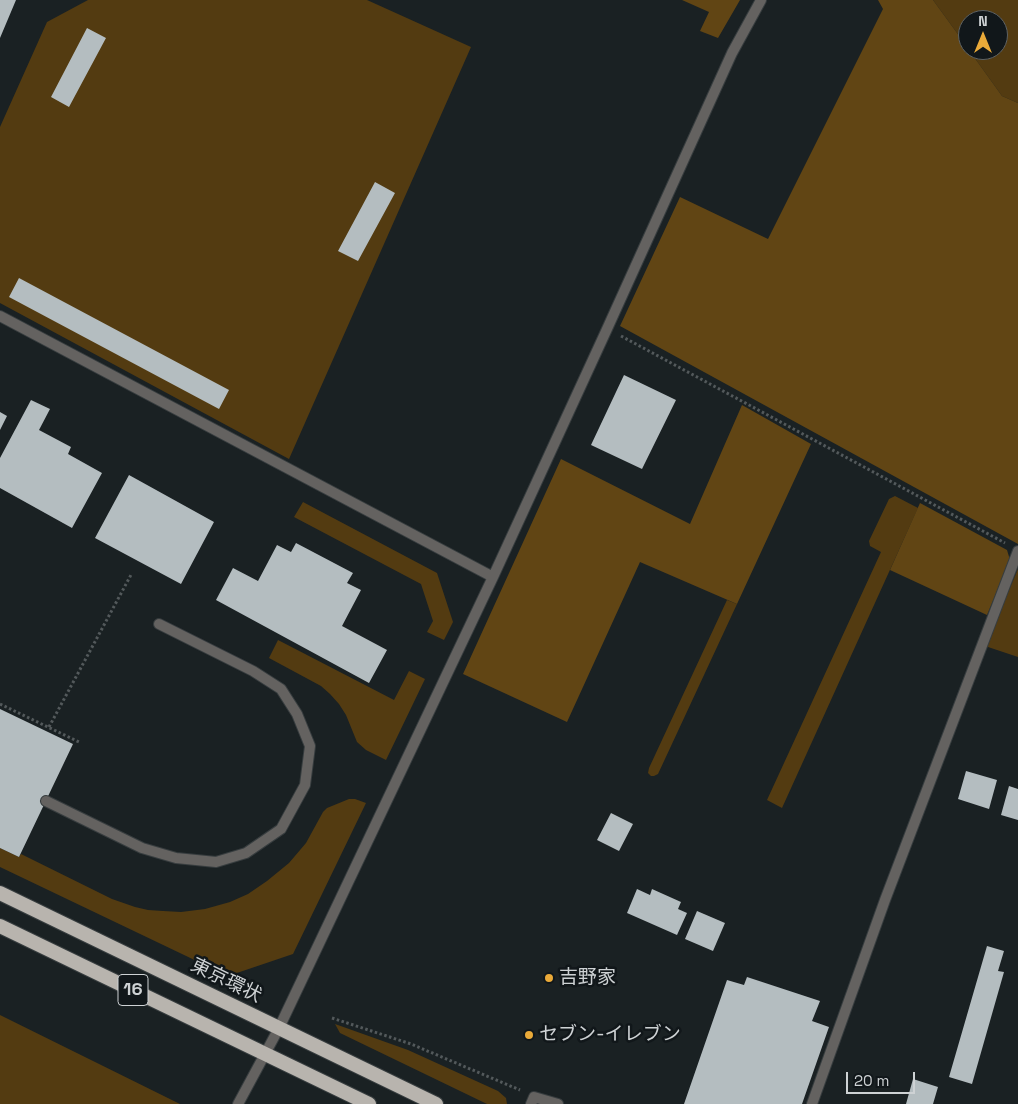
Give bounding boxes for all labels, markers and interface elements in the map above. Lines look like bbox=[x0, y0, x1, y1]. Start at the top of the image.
north arrow bbox=[958, 10, 1008, 60]
text: N bbox=[978, 12, 988, 30]
street label: 東京環状 bbox=[187, 954, 265, 1008]
place label: 吉野家 bbox=[559, 967, 616, 989]
marker: 吉野家 bbox=[543, 972, 555, 984]
road number: 16 bbox=[118, 974, 148, 1006]
place label: セブン-イレブン bbox=[539, 1024, 681, 1046]
marker: セブン-イレブン bbox=[523, 1029, 535, 1041]
scale bar bbox=[848, 1062, 917, 1094]
text: 20 m bbox=[854, 1071, 889, 1090]

